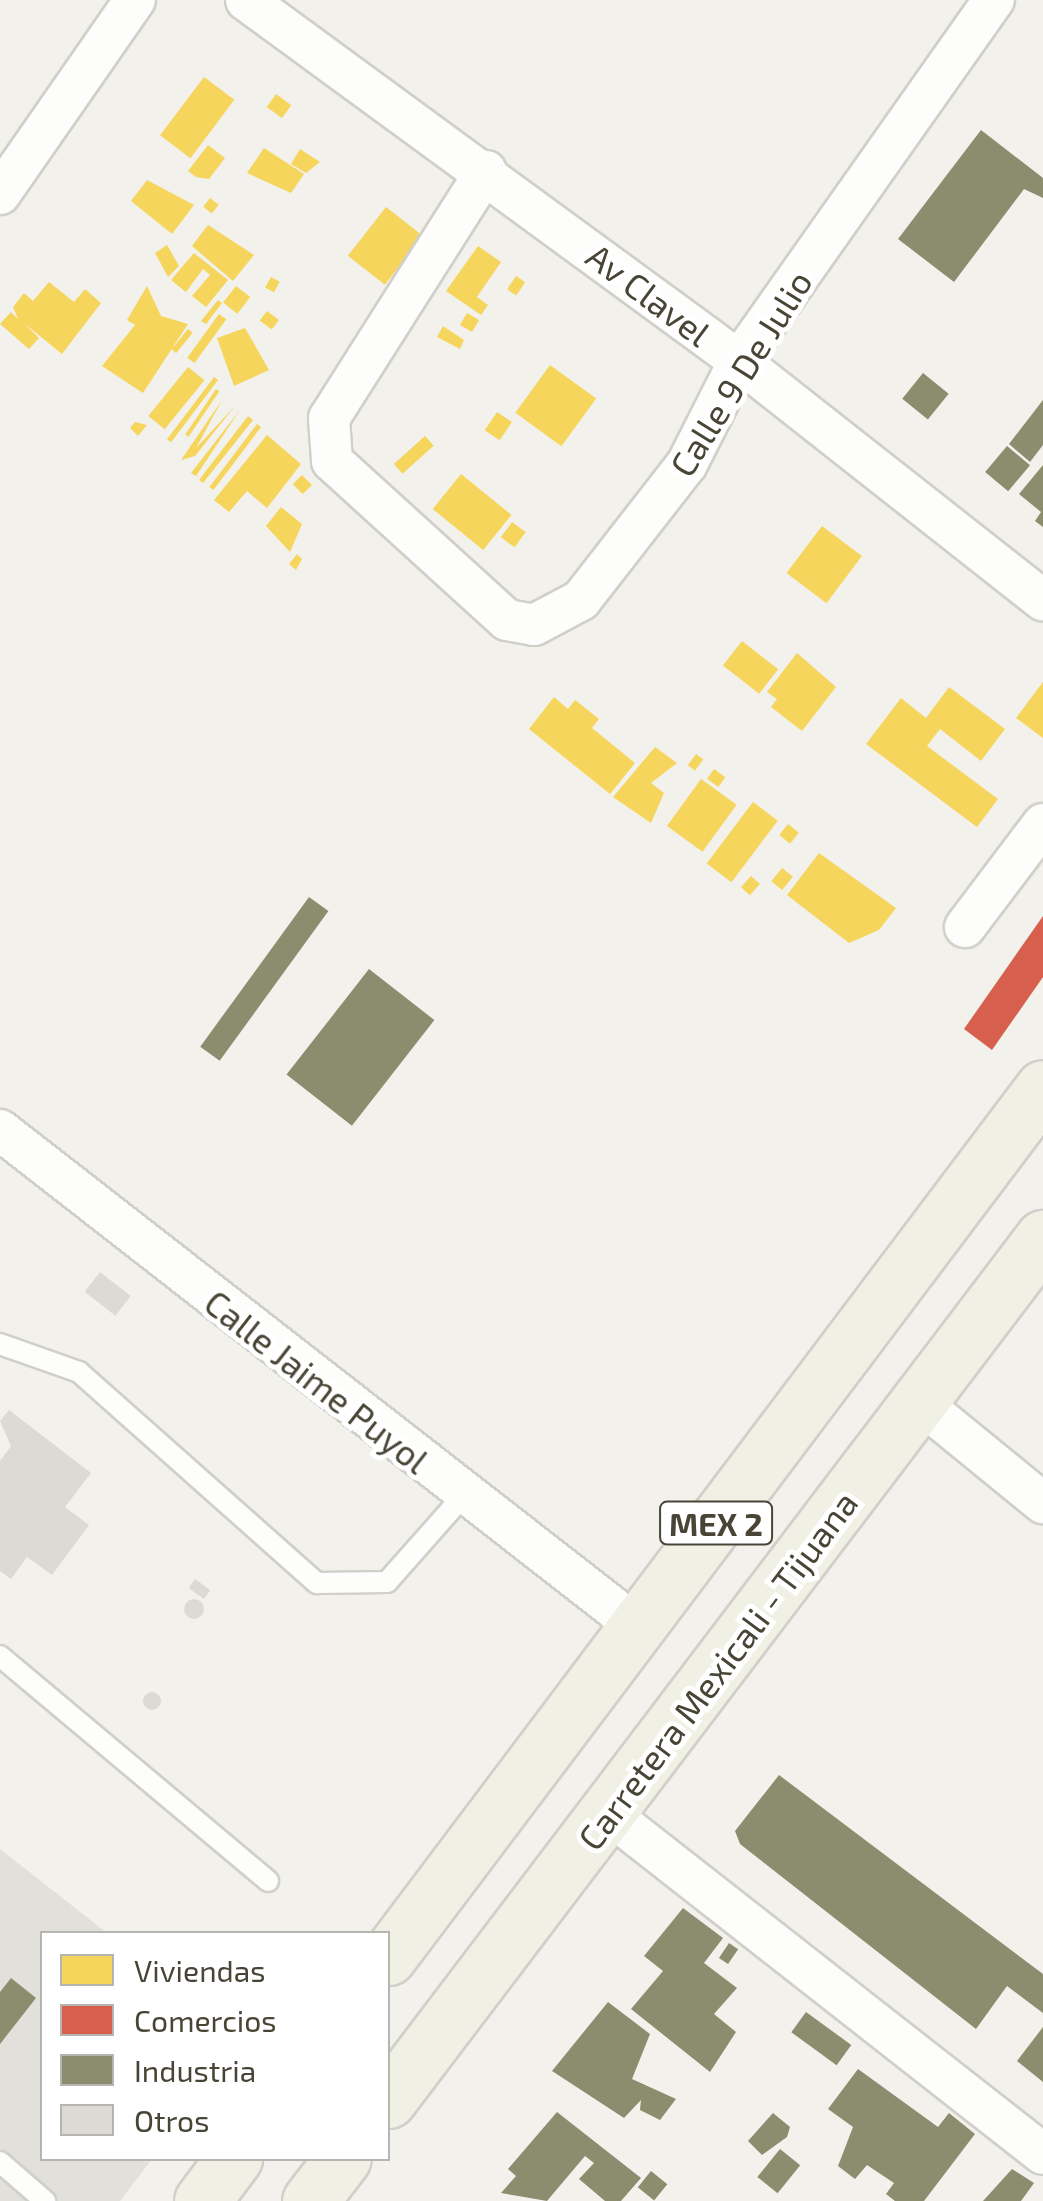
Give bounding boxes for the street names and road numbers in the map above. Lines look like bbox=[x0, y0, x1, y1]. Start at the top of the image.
street label: Av Clavel bbox=[579, 234, 719, 354]
street label: Calle 9 De Julio bbox=[660, 262, 820, 484]
street label: Calle Jaime Puyol bbox=[197, 1280, 437, 1482]
street label: Carretera Mexicali - Tijuana bbox=[568, 1482, 866, 1858]
road number: MEX 2 bbox=[658, 1496, 774, 1550]

